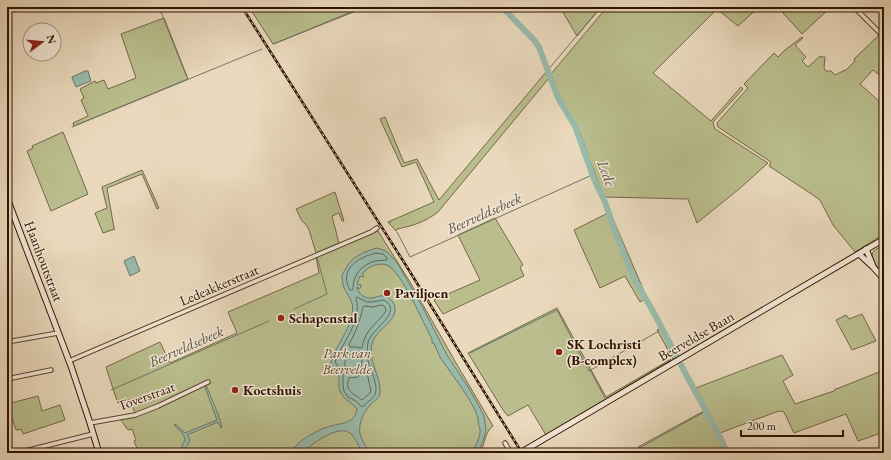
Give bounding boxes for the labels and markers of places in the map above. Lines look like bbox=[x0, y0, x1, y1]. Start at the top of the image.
place label: Paviljoen bbox=[395, 284, 448, 302]
marker: Paviljoen bbox=[382, 288, 392, 298]
place label: Schapenstal bbox=[289, 309, 358, 327]
marker: Schapenstal bbox=[276, 313, 286, 323]
place label: SK Lochristi (B-complex) bbox=[567, 335, 641, 369]
marker: SK Lochristi (B-complex) bbox=[554, 347, 564, 357]
place label: Koetshuis bbox=[243, 381, 301, 399]
marker: Koetshuis bbox=[230, 385, 240, 395]

